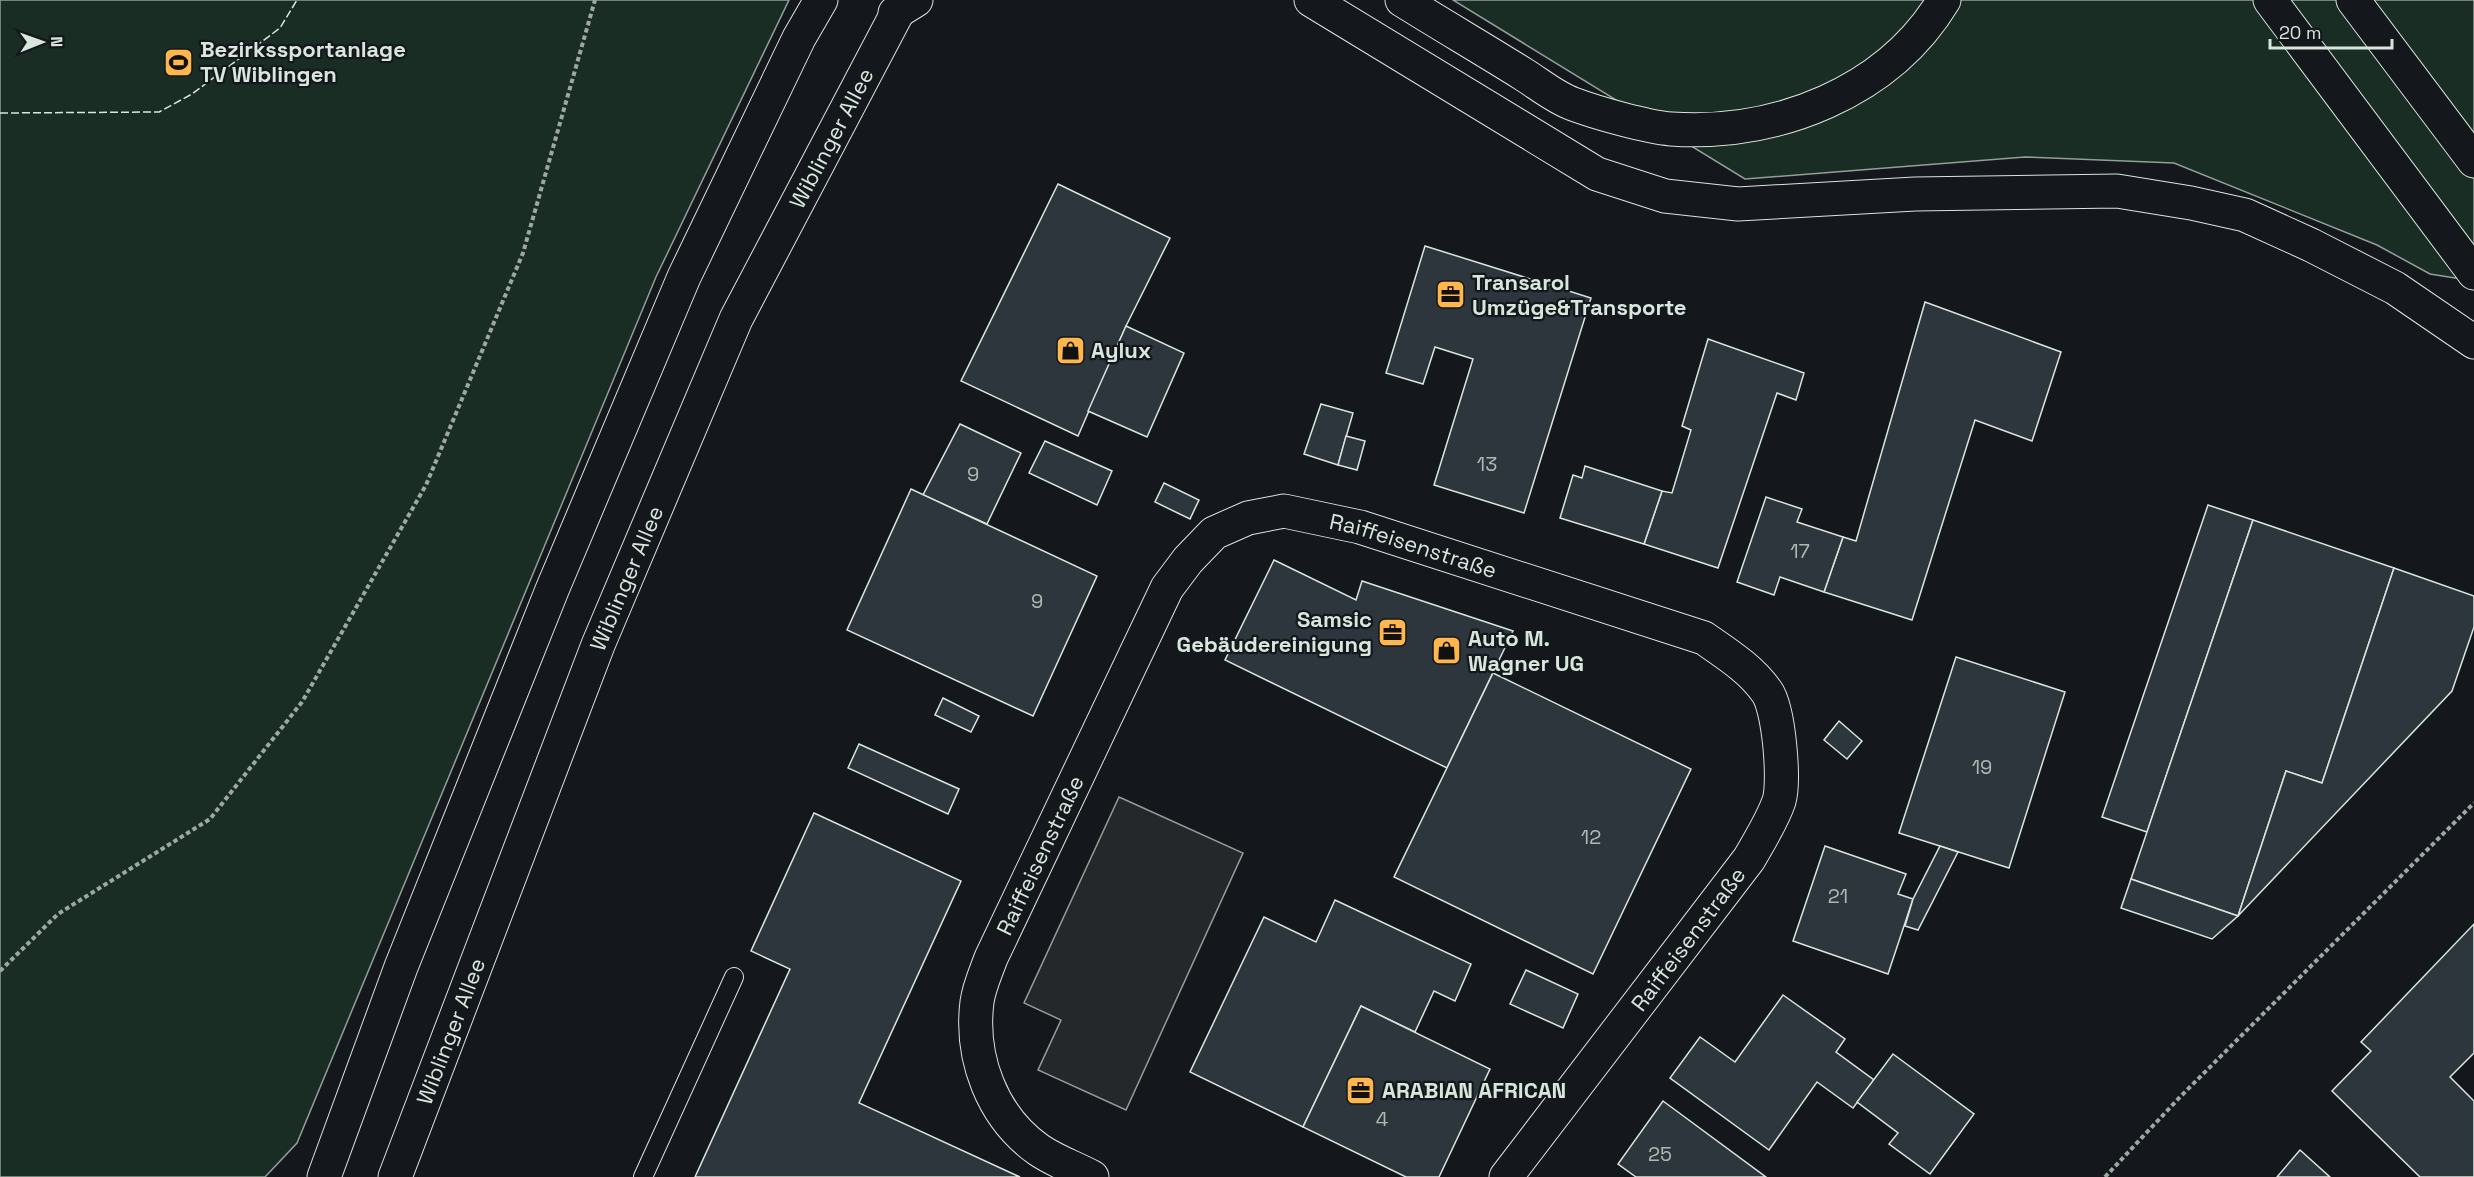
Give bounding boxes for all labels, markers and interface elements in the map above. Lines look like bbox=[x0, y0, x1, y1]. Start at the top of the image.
north arrow bbox=[12, 12, 72, 72]
scale bar bbox=[2270, 12, 2392, 50]
text: 20 m bbox=[2279, 21, 2322, 44]
place label: Bezirkssportanlage TV Wiblingen bbox=[200, 35, 406, 88]
text: N bbox=[46, 36, 67, 47]
sports icon: Bezirkssportanlage TV Wiblingen bbox=[163, 46, 195, 78]
street label: Wiblinger Allee bbox=[783, 63, 880, 213]
place label: Transarol Umzüge&Transporte bbox=[1472, 268, 1686, 321]
office icon: Transarol Umzüge&Transporte bbox=[1435, 279, 1467, 311]
shop icon: Aylux bbox=[1054, 334, 1086, 366]
place label: Aylux bbox=[1091, 336, 1151, 364]
house number: 13 bbox=[1477, 451, 1497, 477]
house number: 9 bbox=[967, 461, 979, 487]
street label: Wiblinger Allee bbox=[583, 501, 669, 655]
street label: Raiffeisenstraße bbox=[1327, 507, 1500, 584]
house number: 17 bbox=[1790, 538, 1810, 564]
house number: 9 bbox=[1031, 588, 1043, 614]
place label: Samsic Gebäudereinigung bbox=[1177, 605, 1372, 658]
office icon: Samsic Gebäudereinigung bbox=[1377, 616, 1409, 648]
place label: Auto M. Wagner UG bbox=[1468, 624, 1584, 677]
shop icon: Auto M. Wagner UG bbox=[1431, 635, 1463, 667]
house number: 19 bbox=[1972, 754, 1992, 780]
street label: Raiffeisenstraße bbox=[990, 771, 1090, 940]
house number: 12 bbox=[1581, 824, 1601, 850]
street label: Raiffeisenstraße bbox=[1625, 861, 1751, 1017]
house number: 21 bbox=[1828, 883, 1848, 909]
street label: Wiblinger Allee bbox=[410, 954, 491, 1108]
office icon: ARABIAN AFRICAN bbox=[1345, 1074, 1377, 1106]
place label: ARABIAN AFRICAN bbox=[1382, 1076, 1566, 1104]
house number: 4 bbox=[1376, 1106, 1388, 1132]
house number: 25 bbox=[1648, 1141, 1672, 1167]

